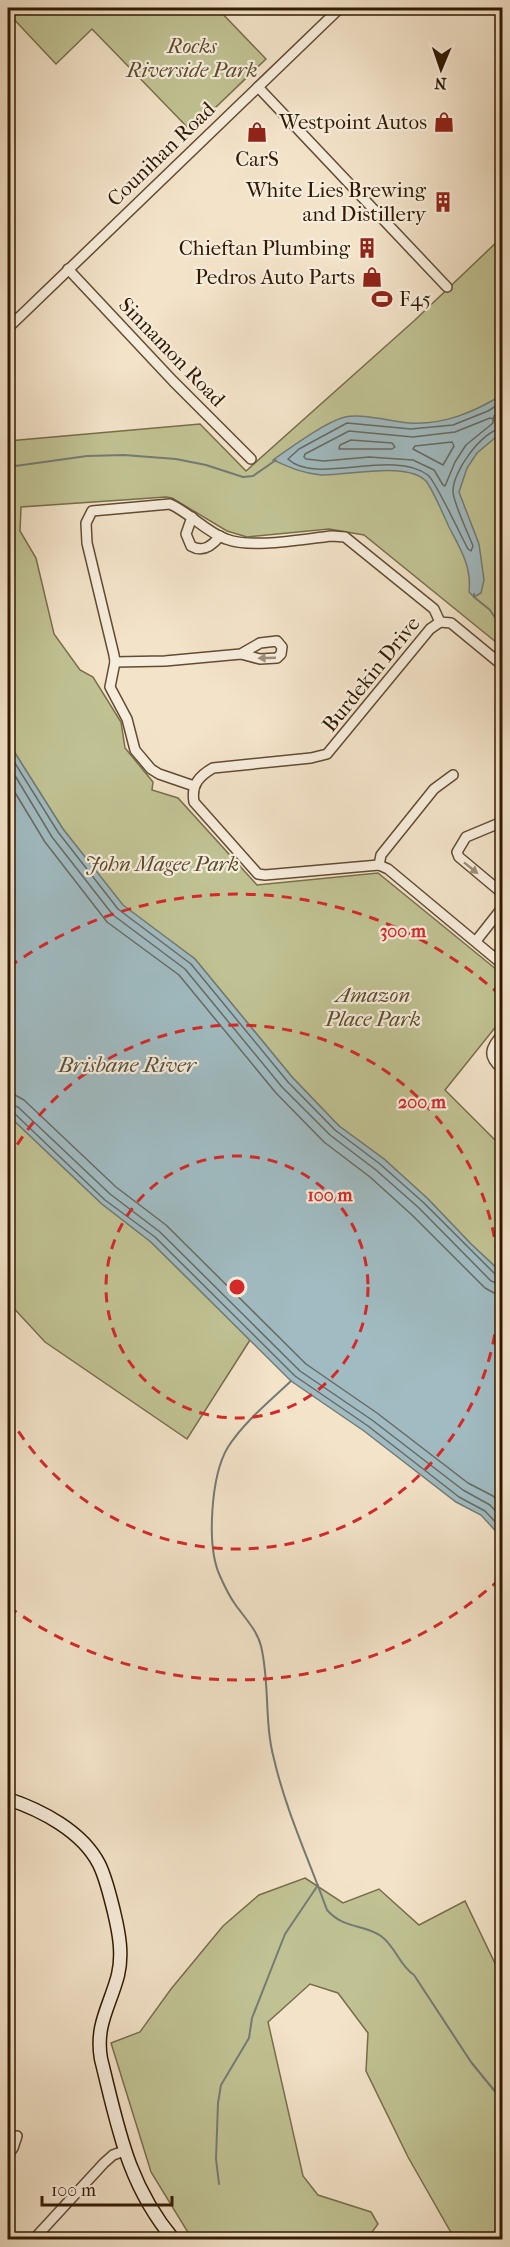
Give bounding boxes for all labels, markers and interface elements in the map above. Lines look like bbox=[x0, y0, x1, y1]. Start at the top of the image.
park label: Rocks Riverside Park bbox=[125, 34, 257, 82]
north arrow bbox=[411, 39, 471, 99]
text: N bbox=[433, 74, 447, 93]
street label: Counihan Road bbox=[102, 96, 220, 211]
place label: Westpoint Autos bbox=[278, 110, 427, 134]
shop icon: Westpoint Autos bbox=[432, 110, 456, 134]
shop icon: CarS bbox=[245, 120, 269, 144]
place label: CarS bbox=[235, 147, 279, 171]
place label: White Lies Brewing and Distillery bbox=[245, 178, 427, 226]
building icon: White Lies Brewing and Distillery bbox=[431, 190, 455, 214]
place label: Chieftan Plumbing bbox=[179, 236, 351, 260]
building icon: Chieftan Plumbing bbox=[355, 236, 379, 260]
place label: Pedros Auto Parts bbox=[195, 265, 355, 289]
shop icon: Pedros Auto Parts bbox=[360, 265, 384, 289]
sports icon: F45 bbox=[370, 287, 394, 311]
place label: F45 bbox=[399, 287, 431, 311]
street label: Sinnamon Road bbox=[114, 292, 230, 412]
street label: Burdekin Drive bbox=[317, 612, 425, 736]
one-way arrow bbox=[257, 653, 276, 662]
park label: John Magee Park bbox=[85, 852, 239, 876]
one-way arrow bbox=[464, 861, 479, 873]
text: 300 m bbox=[380, 921, 427, 942]
park label: Amazon Place Park bbox=[324, 983, 421, 1031]
water label: Brisbane River bbox=[57, 1052, 198, 1078]
text: 200 m bbox=[398, 1092, 447, 1113]
text: 100 m bbox=[307, 1185, 354, 1206]
centre of rings bbox=[227, 1277, 247, 1297]
scale bar bbox=[42, 2169, 172, 2207]
text: 100 m bbox=[51, 2180, 96, 2201]

